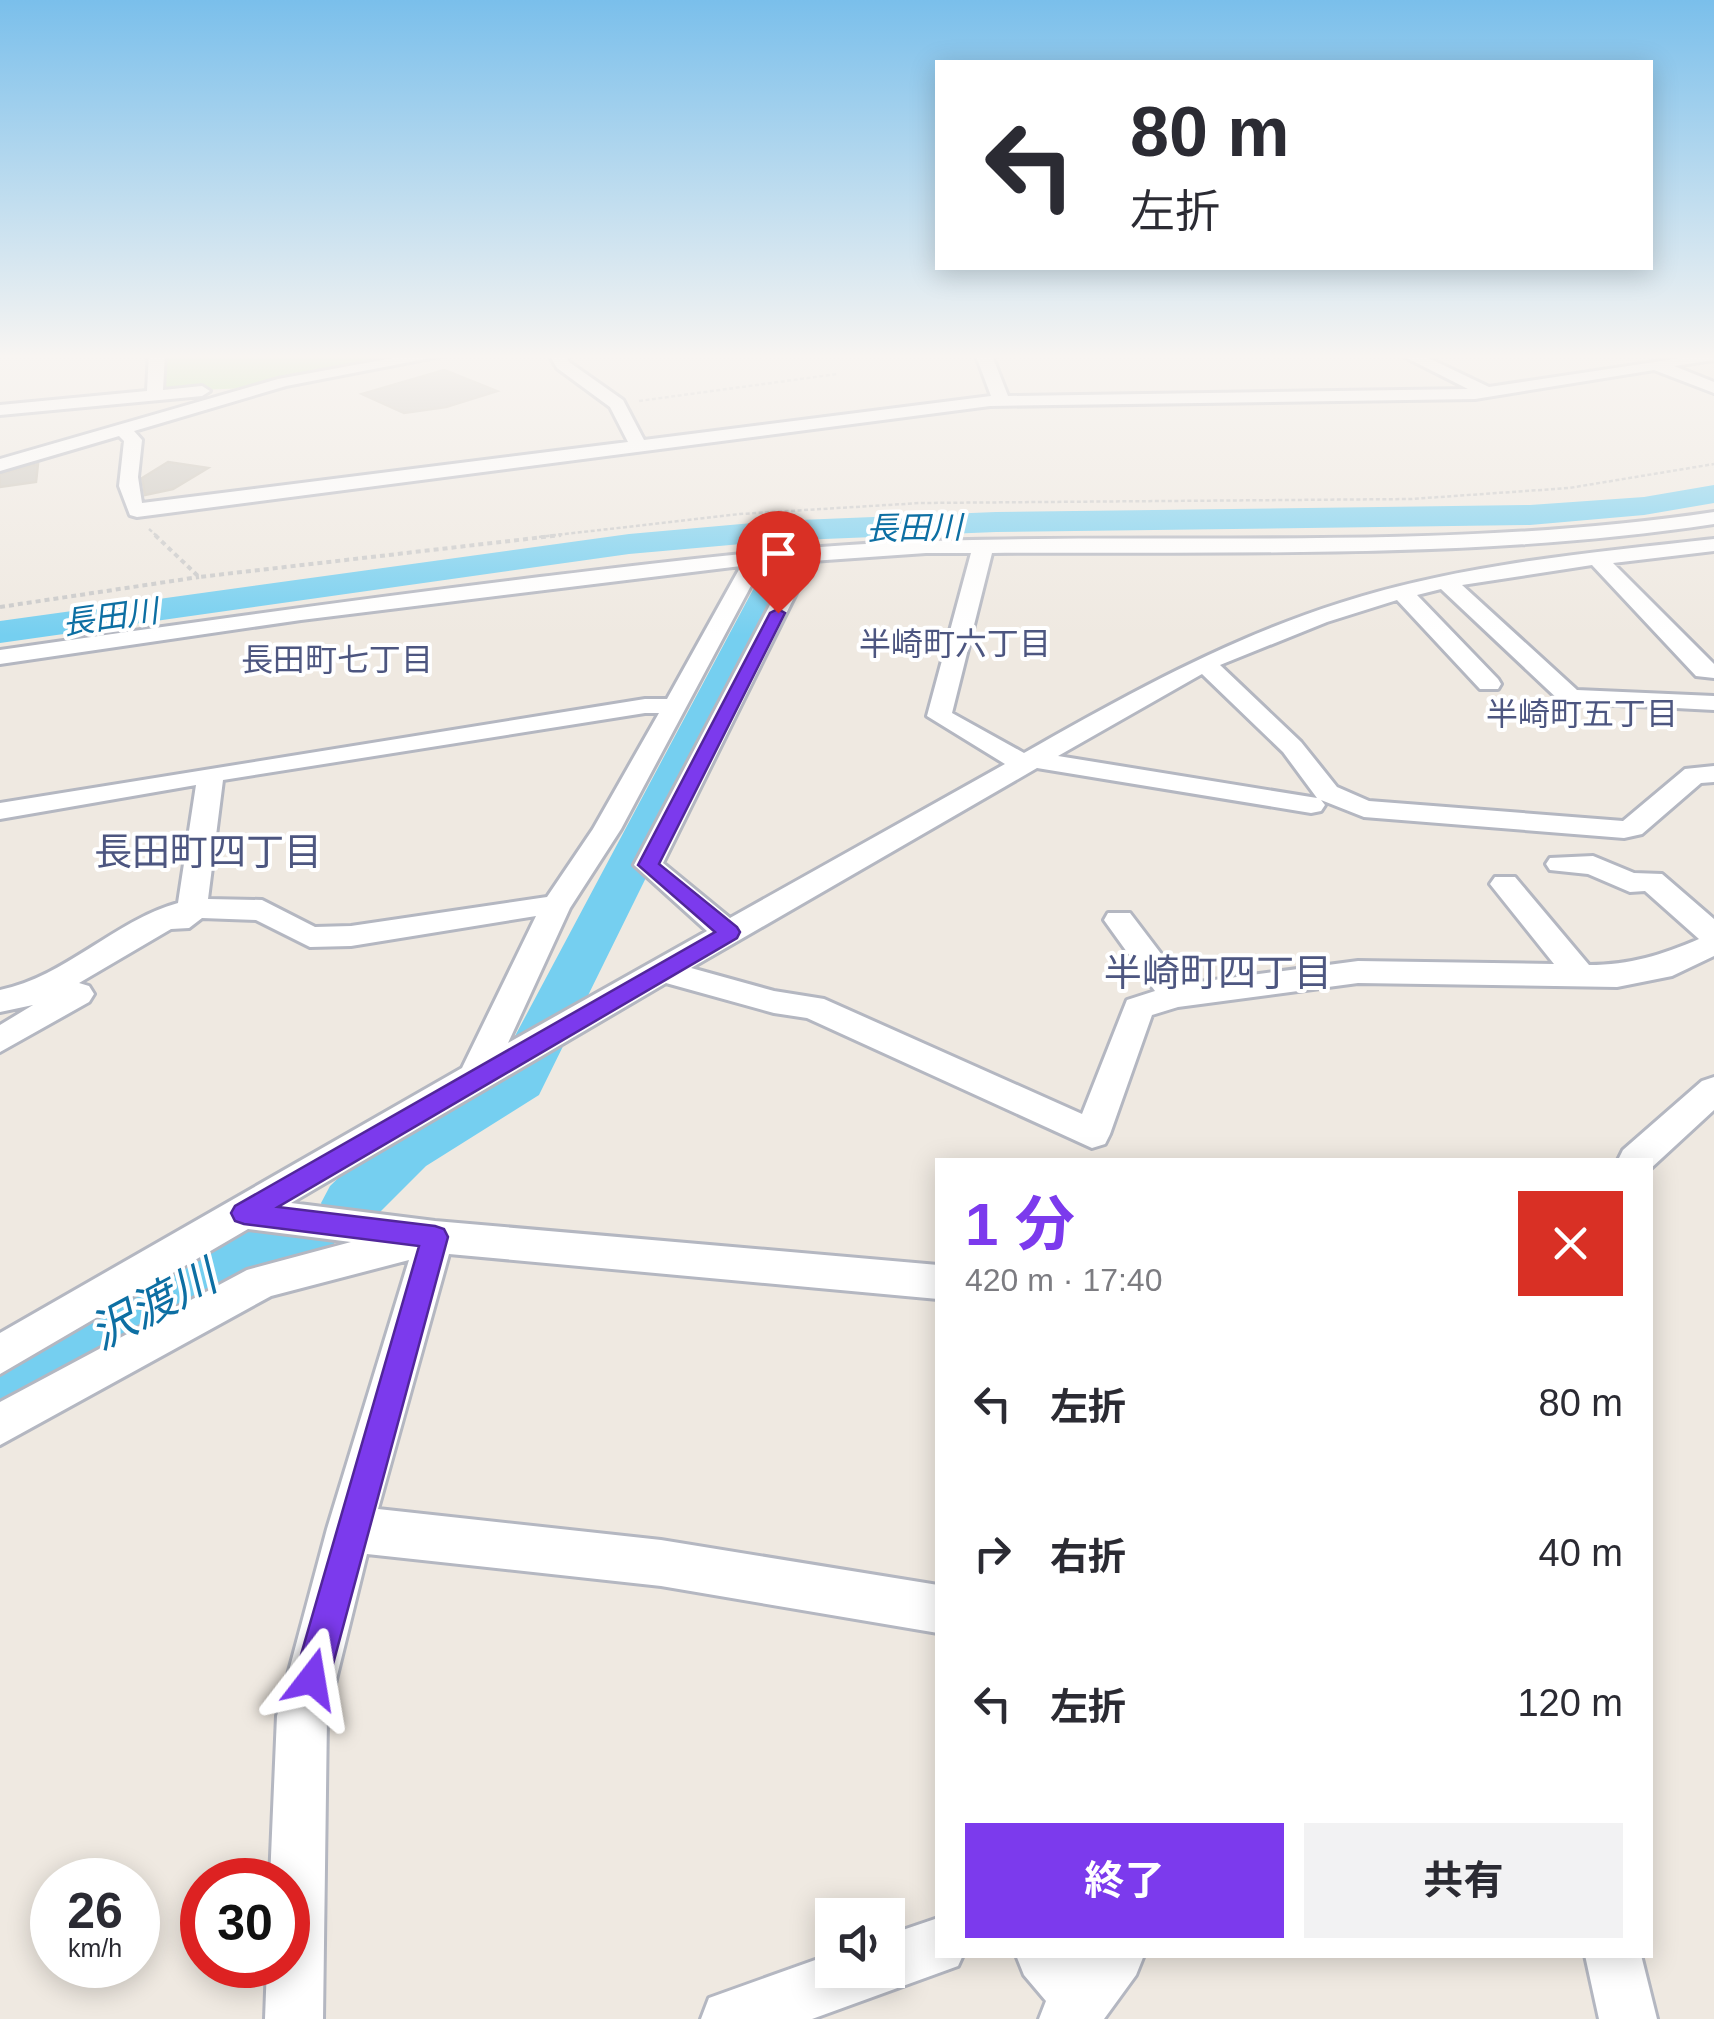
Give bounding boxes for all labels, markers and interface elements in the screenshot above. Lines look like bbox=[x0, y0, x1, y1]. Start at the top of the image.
text: 80 m bbox=[1130, 93, 1290, 171]
icon: left bbox=[965, 100, 1095, 230]
text: 左折 bbox=[1130, 186, 1220, 237]
water label: 長田川 bbox=[866, 509, 965, 547]
pin bbox=[736, 511, 821, 614]
icon: arrive bbox=[751, 526, 806, 581]
water label: 長田川 bbox=[60, 592, 163, 642]
district label: 半崎町六丁目 bbox=[859, 626, 1051, 662]
district label: 長田町七丁目 bbox=[241, 642, 433, 678]
district label: 半崎町五丁目 bbox=[1486, 696, 1678, 732]
district label: 長田町四丁目 bbox=[94, 831, 322, 873]
district label: 半崎町四丁目 bbox=[1104, 952, 1332, 994]
text: 1 分 bbox=[965, 1191, 1075, 1258]
button: close bbox=[1518, 1191, 1623, 1296]
water label: 沢渡川 bbox=[81, 1249, 228, 1359]
text: 420 m · 17:40 bbox=[965, 1262, 1162, 1298]
icon: left bbox=[965, 1376, 1020, 1431]
text: 80 m bbox=[1539, 1382, 1623, 1424]
text: 左折 bbox=[1050, 1386, 1126, 1428]
icon: right bbox=[965, 1526, 1020, 1581]
text: 40 m bbox=[1539, 1532, 1623, 1574]
text: 右折 bbox=[1050, 1536, 1126, 1578]
position arrow bbox=[260, 1627, 364, 1731]
icon: left bbox=[965, 1676, 1020, 1731]
text: 120 m bbox=[1517, 1682, 1623, 1724]
text: 左折 bbox=[1050, 1686, 1126, 1728]
button: 終了 bbox=[965, 1823, 1284, 1938]
button: 共有 bbox=[1304, 1823, 1623, 1938]
speed limit sign: 30 bbox=[180, 1858, 310, 1988]
text: 26 bbox=[67, 1883, 123, 1939]
map controls bbox=[815, 1898, 905, 1988]
button: sound bbox=[815, 1898, 905, 1988]
text: km/h bbox=[68, 1934, 122, 1962]

